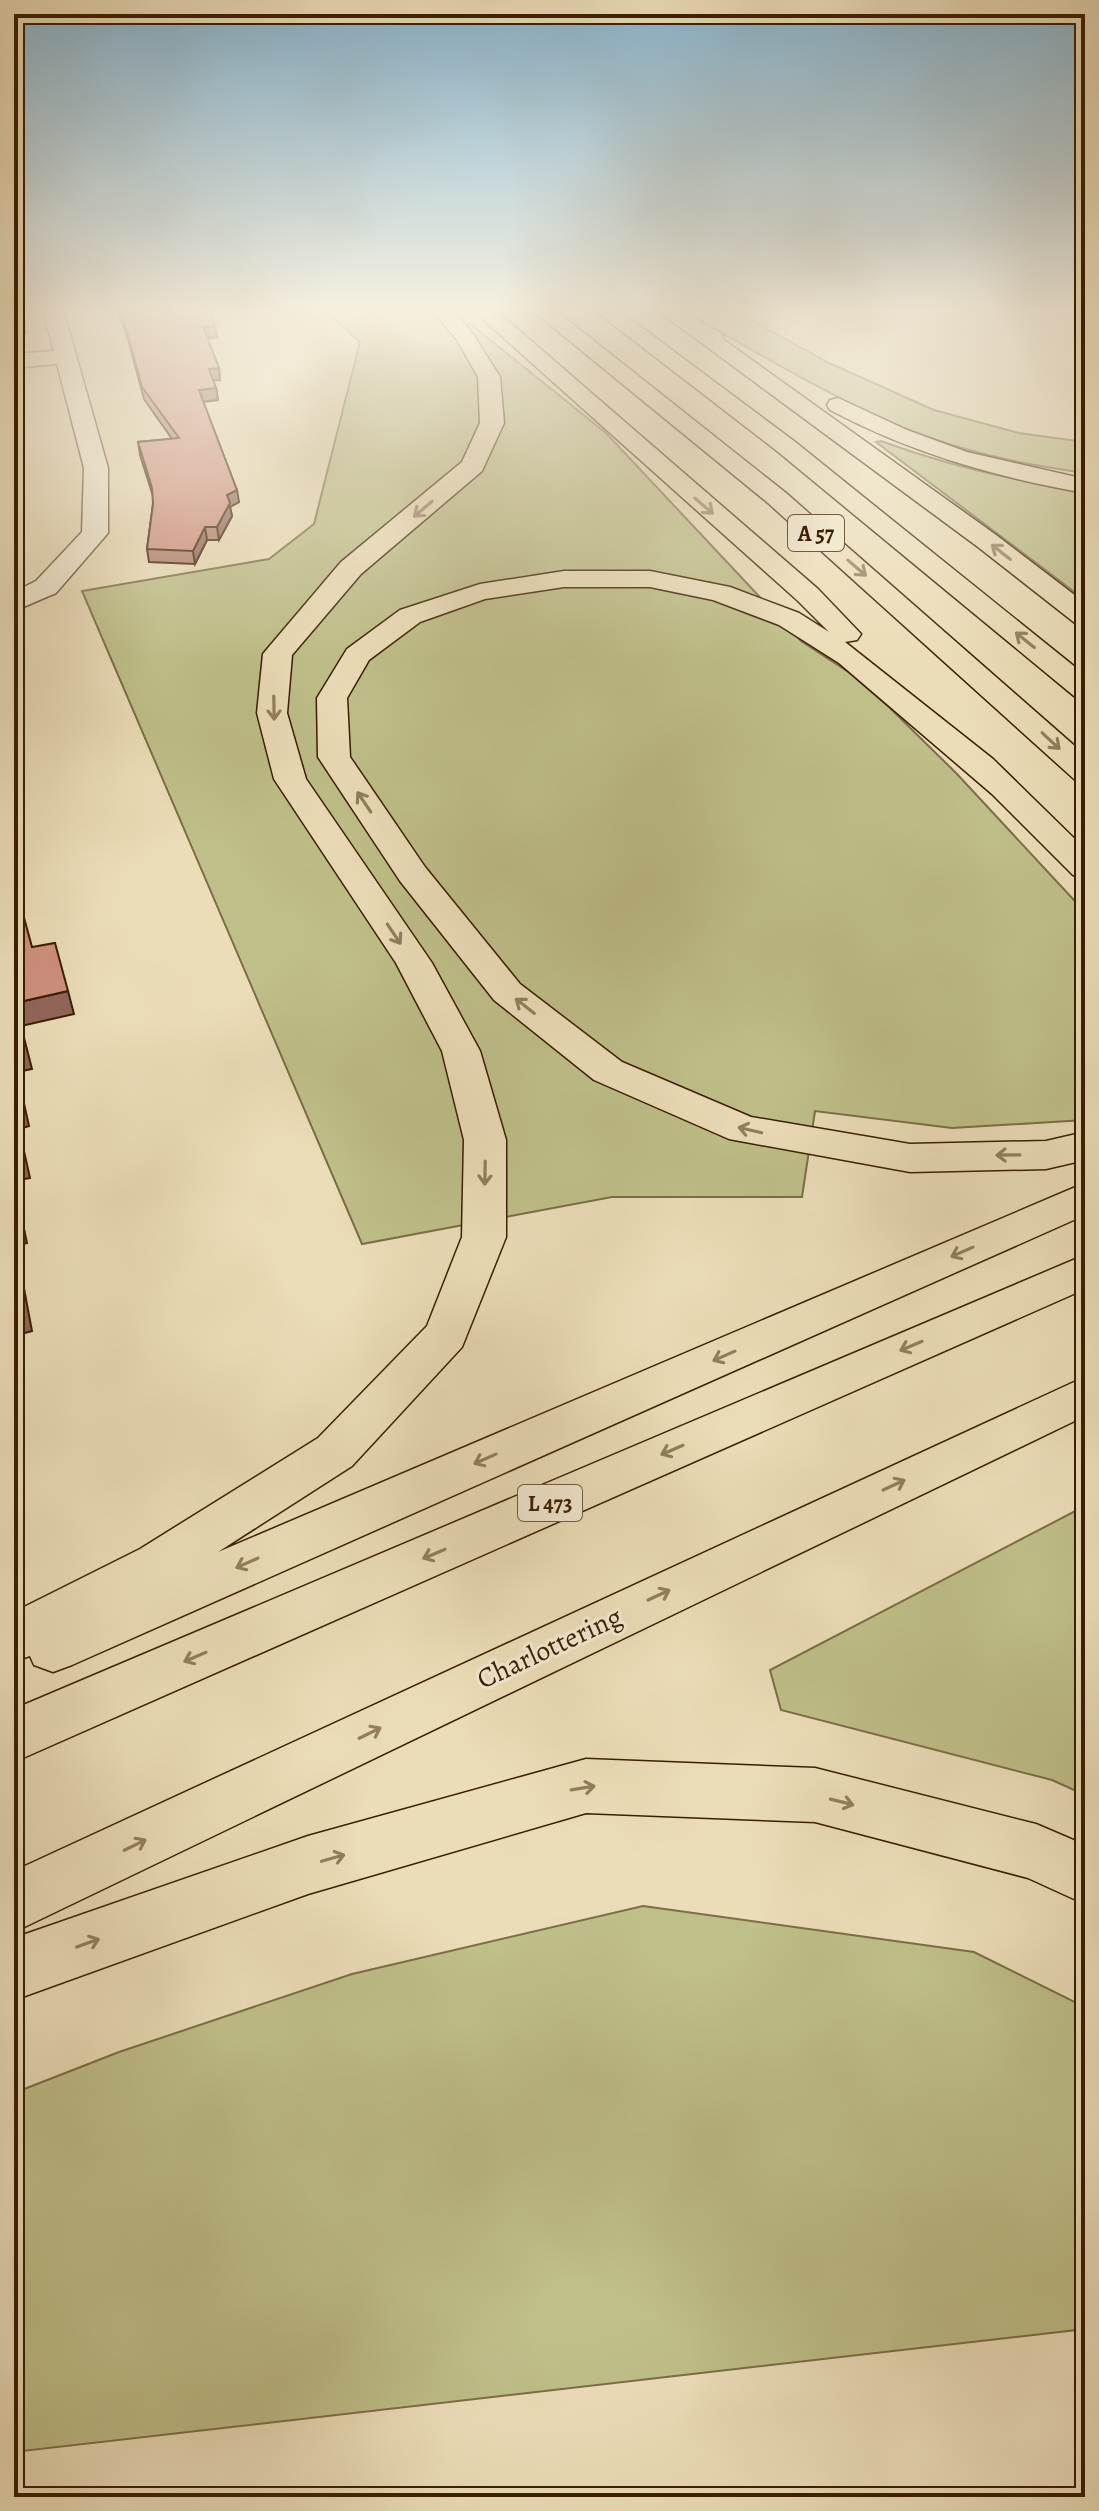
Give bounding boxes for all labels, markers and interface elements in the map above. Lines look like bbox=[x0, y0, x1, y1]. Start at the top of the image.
one-way arrow bbox=[694, 497, 714, 515]
one-way arrow bbox=[413, 500, 433, 518]
road number: A 57 bbox=[788, 515, 844, 551]
one-way arrow bbox=[991, 544, 1012, 561]
one-way arrow bbox=[846, 559, 867, 577]
one-way arrow bbox=[1015, 631, 1036, 649]
one-way arrow bbox=[266, 694, 282, 721]
one-way arrow bbox=[1041, 731, 1061, 750]
one-way arrow bbox=[356, 792, 373, 814]
one-way arrow bbox=[386, 922, 403, 944]
one-way arrow bbox=[515, 997, 536, 1015]
one-way arrow bbox=[738, 1122, 764, 1137]
one-way arrow bbox=[995, 1148, 1022, 1163]
one-way arrow bbox=[477, 1159, 493, 1186]
one-way arrow bbox=[950, 1245, 975, 1260]
one-way arrow bbox=[899, 1340, 924, 1355]
one-way arrow bbox=[712, 1349, 737, 1364]
one-way arrow bbox=[660, 1444, 685, 1459]
one-way arrow bbox=[474, 1453, 498, 1468]
one-way arrow bbox=[882, 1477, 906, 1492]
road number: L 473 bbox=[518, 1485, 582, 1521]
one-way arrow bbox=[422, 1547, 447, 1562]
one-way arrow bbox=[235, 1557, 260, 1572]
one-way arrow bbox=[646, 1587, 670, 1602]
street label: Charlottering bbox=[471, 1598, 628, 1698]
one-way arrow bbox=[184, 1651, 208, 1666]
one-way arrow bbox=[357, 1725, 381, 1740]
one-way arrow bbox=[570, 1780, 596, 1795]
one-way arrow bbox=[829, 1796, 854, 1811]
one-way arrow bbox=[123, 1837, 147, 1852]
one-way arrow bbox=[320, 1850, 346, 1865]
one-way arrow bbox=[75, 1935, 99, 1949]

